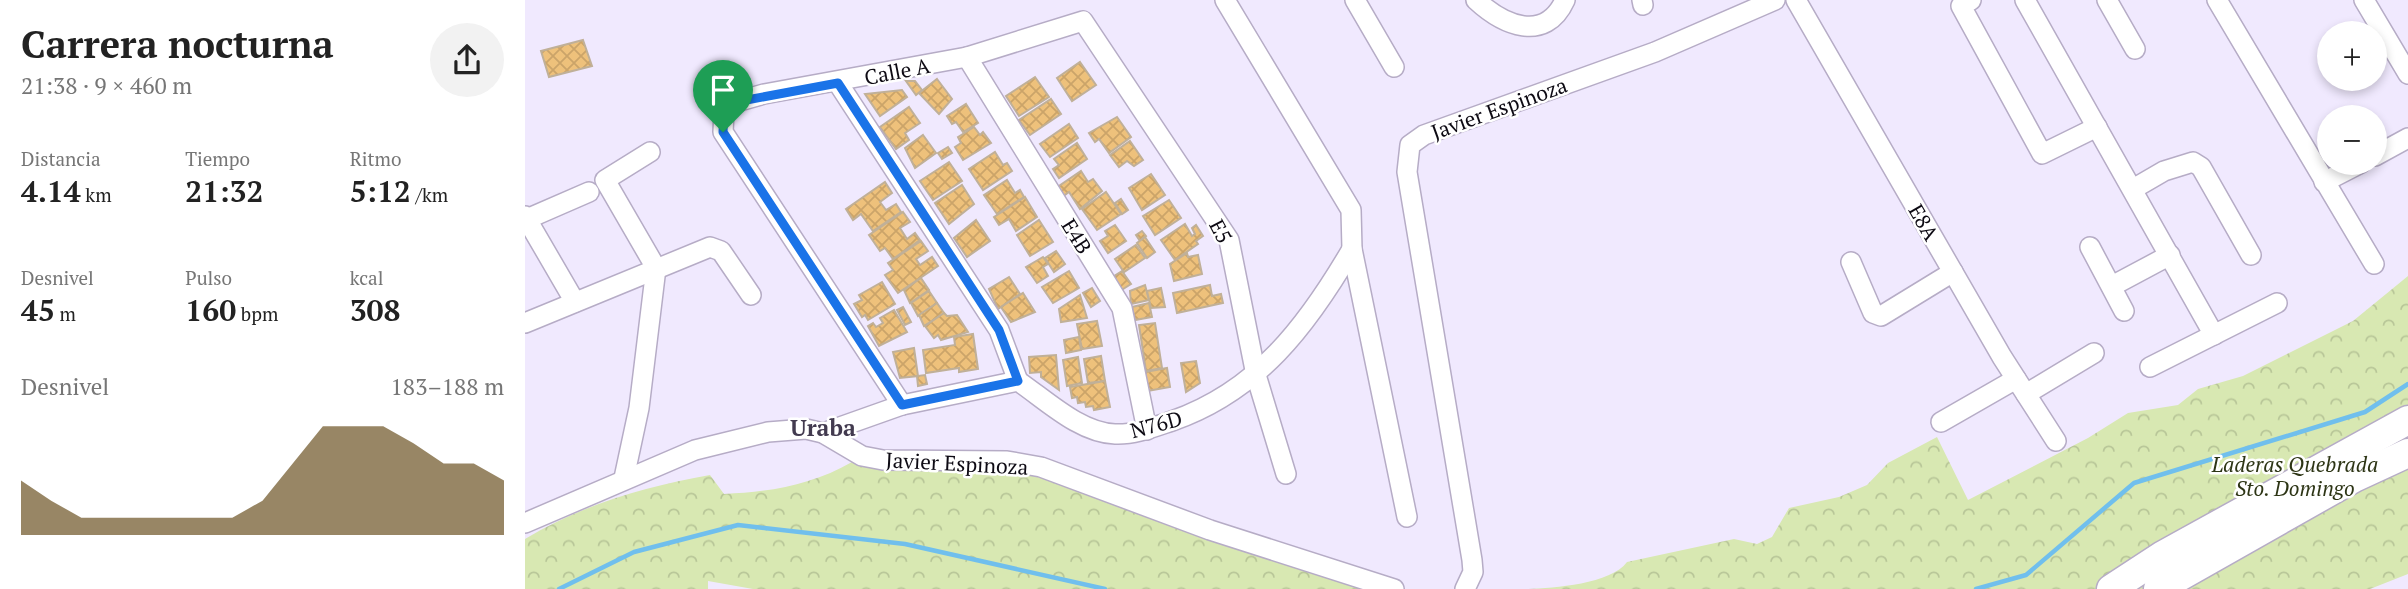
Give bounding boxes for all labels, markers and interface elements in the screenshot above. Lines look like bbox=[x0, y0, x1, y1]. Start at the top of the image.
text: Carrera nocturna bbox=[21, 19, 334, 69]
map controls bbox=[2317, 21, 2387, 175]
button: + bbox=[2317, 21, 2387, 91]
button: share bbox=[430, 23, 504, 97]
street label: Calle A bbox=[862, 51, 933, 91]
pin bbox=[693, 60, 753, 132]
text: 21:38 · 9 × 460 m bbox=[21, 70, 192, 101]
street label: Javier Espinoza bbox=[1427, 70, 1571, 146]
icon: arrive bbox=[704, 71, 742, 109]
button: − bbox=[2317, 105, 2387, 175]
text: Distancia bbox=[21, 146, 101, 171]
text: Tiempo bbox=[185, 146, 250, 171]
text: Ritmo bbox=[350, 146, 401, 171]
text: 4.14 bbox=[21, 171, 81, 211]
text: 21:32 bbox=[185, 171, 263, 211]
text: 5:12 bbox=[350, 171, 411, 211]
text: km bbox=[81, 182, 112, 207]
text: /km bbox=[411, 182, 448, 207]
street label: E8A bbox=[1902, 199, 1946, 246]
street label: E4B bbox=[1055, 213, 1099, 259]
street label: E5 bbox=[1203, 214, 1239, 248]
text: Desnivel bbox=[21, 265, 94, 290]
text: Pulso bbox=[185, 265, 232, 290]
text: kcal bbox=[350, 265, 383, 290]
text: 45 bbox=[21, 290, 55, 330]
text: 160 bbox=[185, 290, 236, 330]
text: 308 bbox=[350, 290, 401, 330]
text: m bbox=[55, 301, 76, 326]
text: bpm bbox=[236, 301, 278, 326]
text: Desnivel bbox=[21, 371, 109, 402]
text: 183–188 m bbox=[391, 371, 504, 402]
street label: N76D bbox=[1127, 404, 1185, 444]
district label: Uraba bbox=[790, 412, 856, 443]
street label: Javier Espinoza bbox=[885, 445, 1029, 481]
park label: Laderas Quebrada Sto. Domingo bbox=[2211, 450, 2378, 502]

